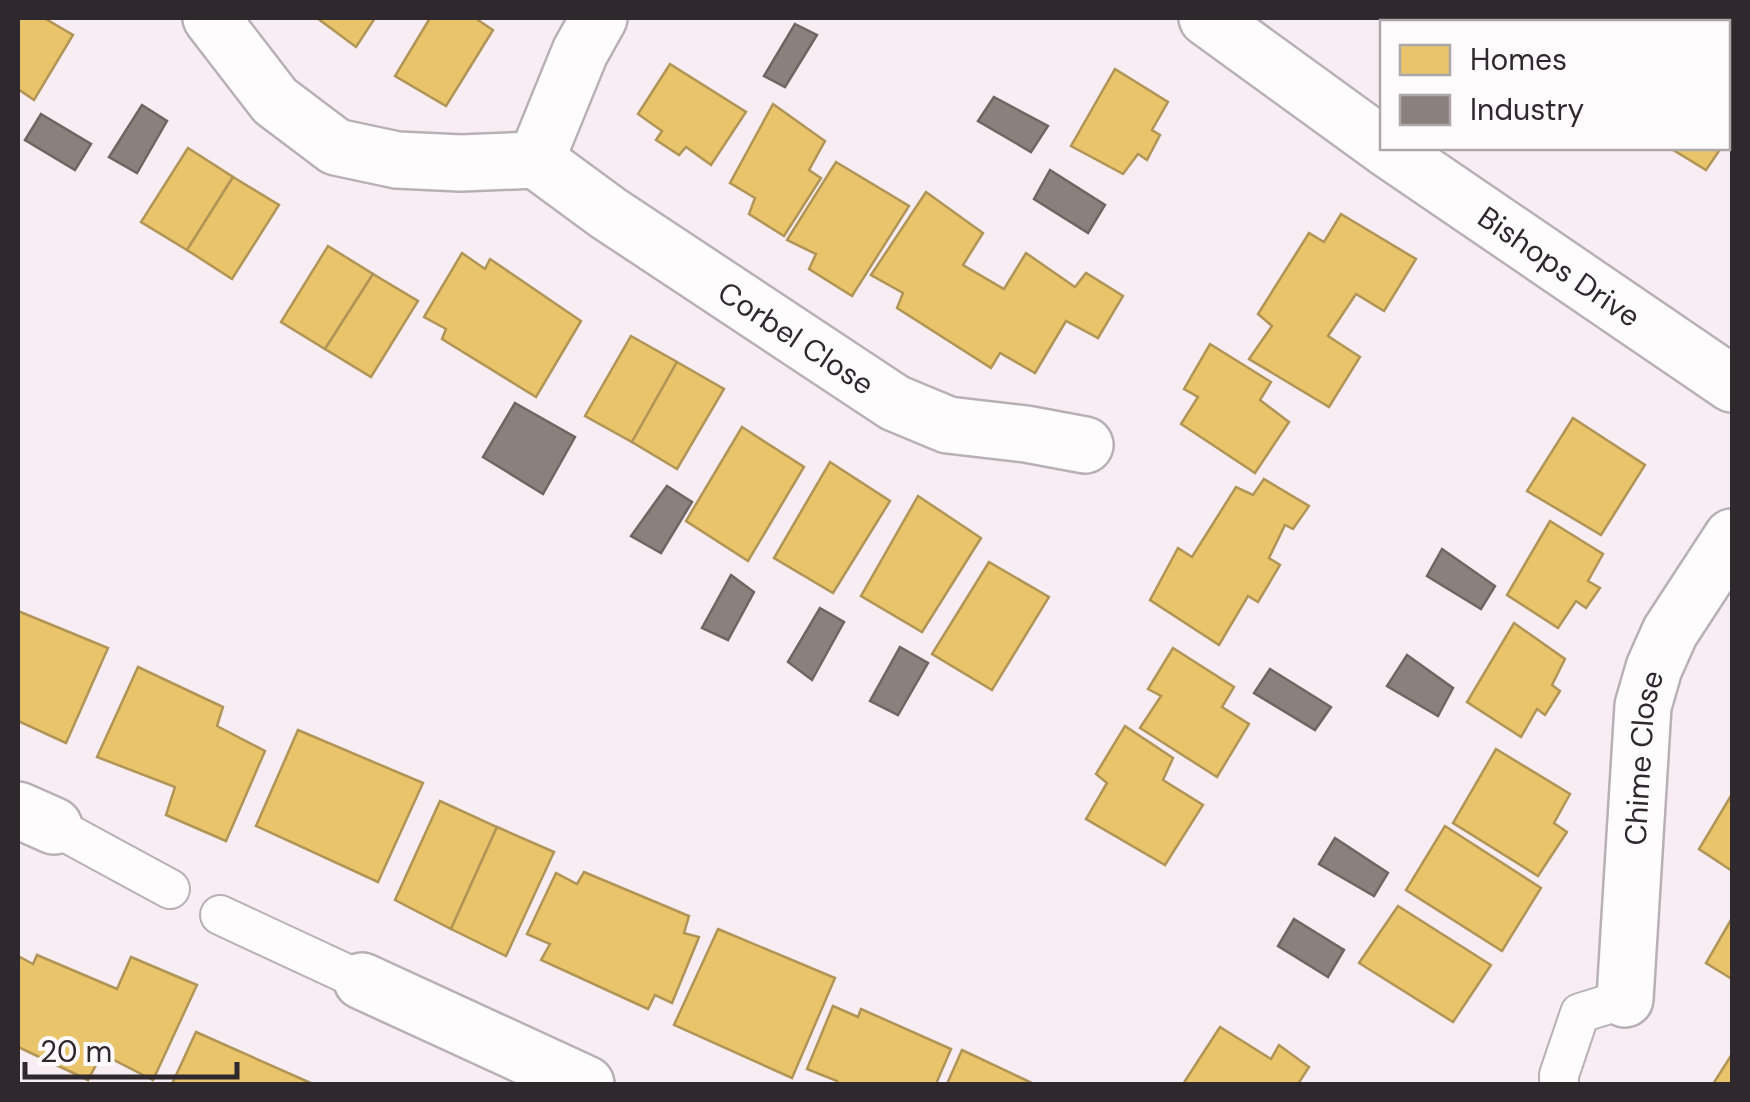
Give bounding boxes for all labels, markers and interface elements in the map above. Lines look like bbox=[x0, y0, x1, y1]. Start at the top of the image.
legend bbox=[1380, 20, 1730, 150]
text: Homes bbox=[1470, 40, 1567, 79]
text: Industry bbox=[1470, 90, 1584, 129]
street label: Bishops Drive bbox=[1471, 197, 1648, 335]
street label: Corbel Close bbox=[711, 272, 882, 403]
street label: Chime Close bbox=[1615, 666, 1672, 846]
scale bar bbox=[25, 1017, 238, 1079]
text: 20 m bbox=[40, 1032, 112, 1071]

